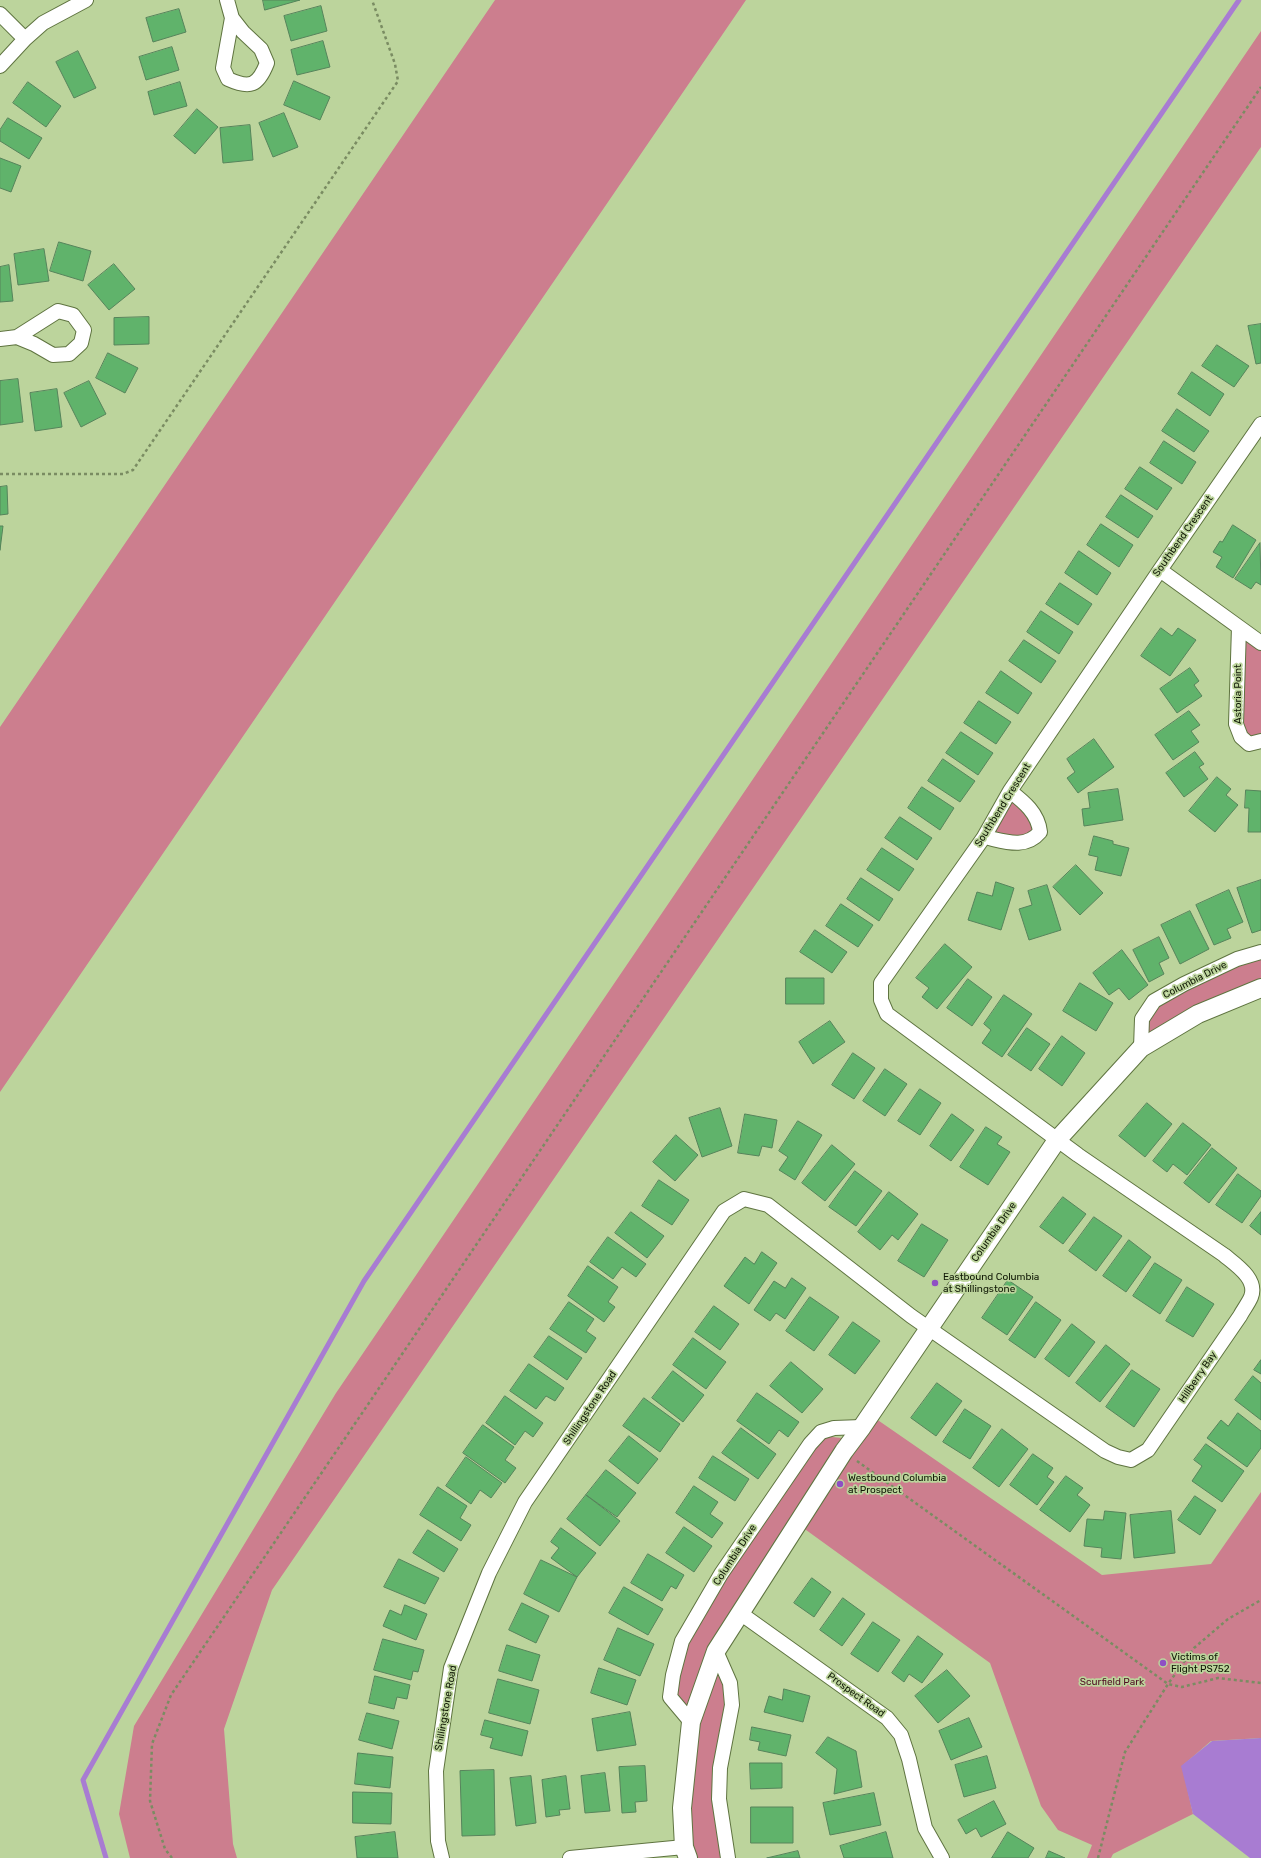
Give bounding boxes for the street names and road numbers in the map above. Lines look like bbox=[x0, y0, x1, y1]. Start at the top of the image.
street label: Southbend Crescent bbox=[1151, 493, 1215, 579]
street label: Astoria Point bbox=[1232, 664, 1244, 724]
street label: Southbend Crescent bbox=[972, 761, 1034, 849]
street label: Columbia Drive bbox=[1161, 959, 1229, 1001]
street label: Columbia Drive bbox=[969, 1200, 1019, 1264]
street label: Hillberry Bay bbox=[1176, 1349, 1220, 1405]
street label: Shillingstone Road bbox=[561, 1369, 619, 1447]
street label: Columbia Drive bbox=[711, 1522, 759, 1588]
street label: Shillingstone Road bbox=[433, 1664, 459, 1752]
street label: Prospect Road bbox=[825, 1670, 887, 1720]

